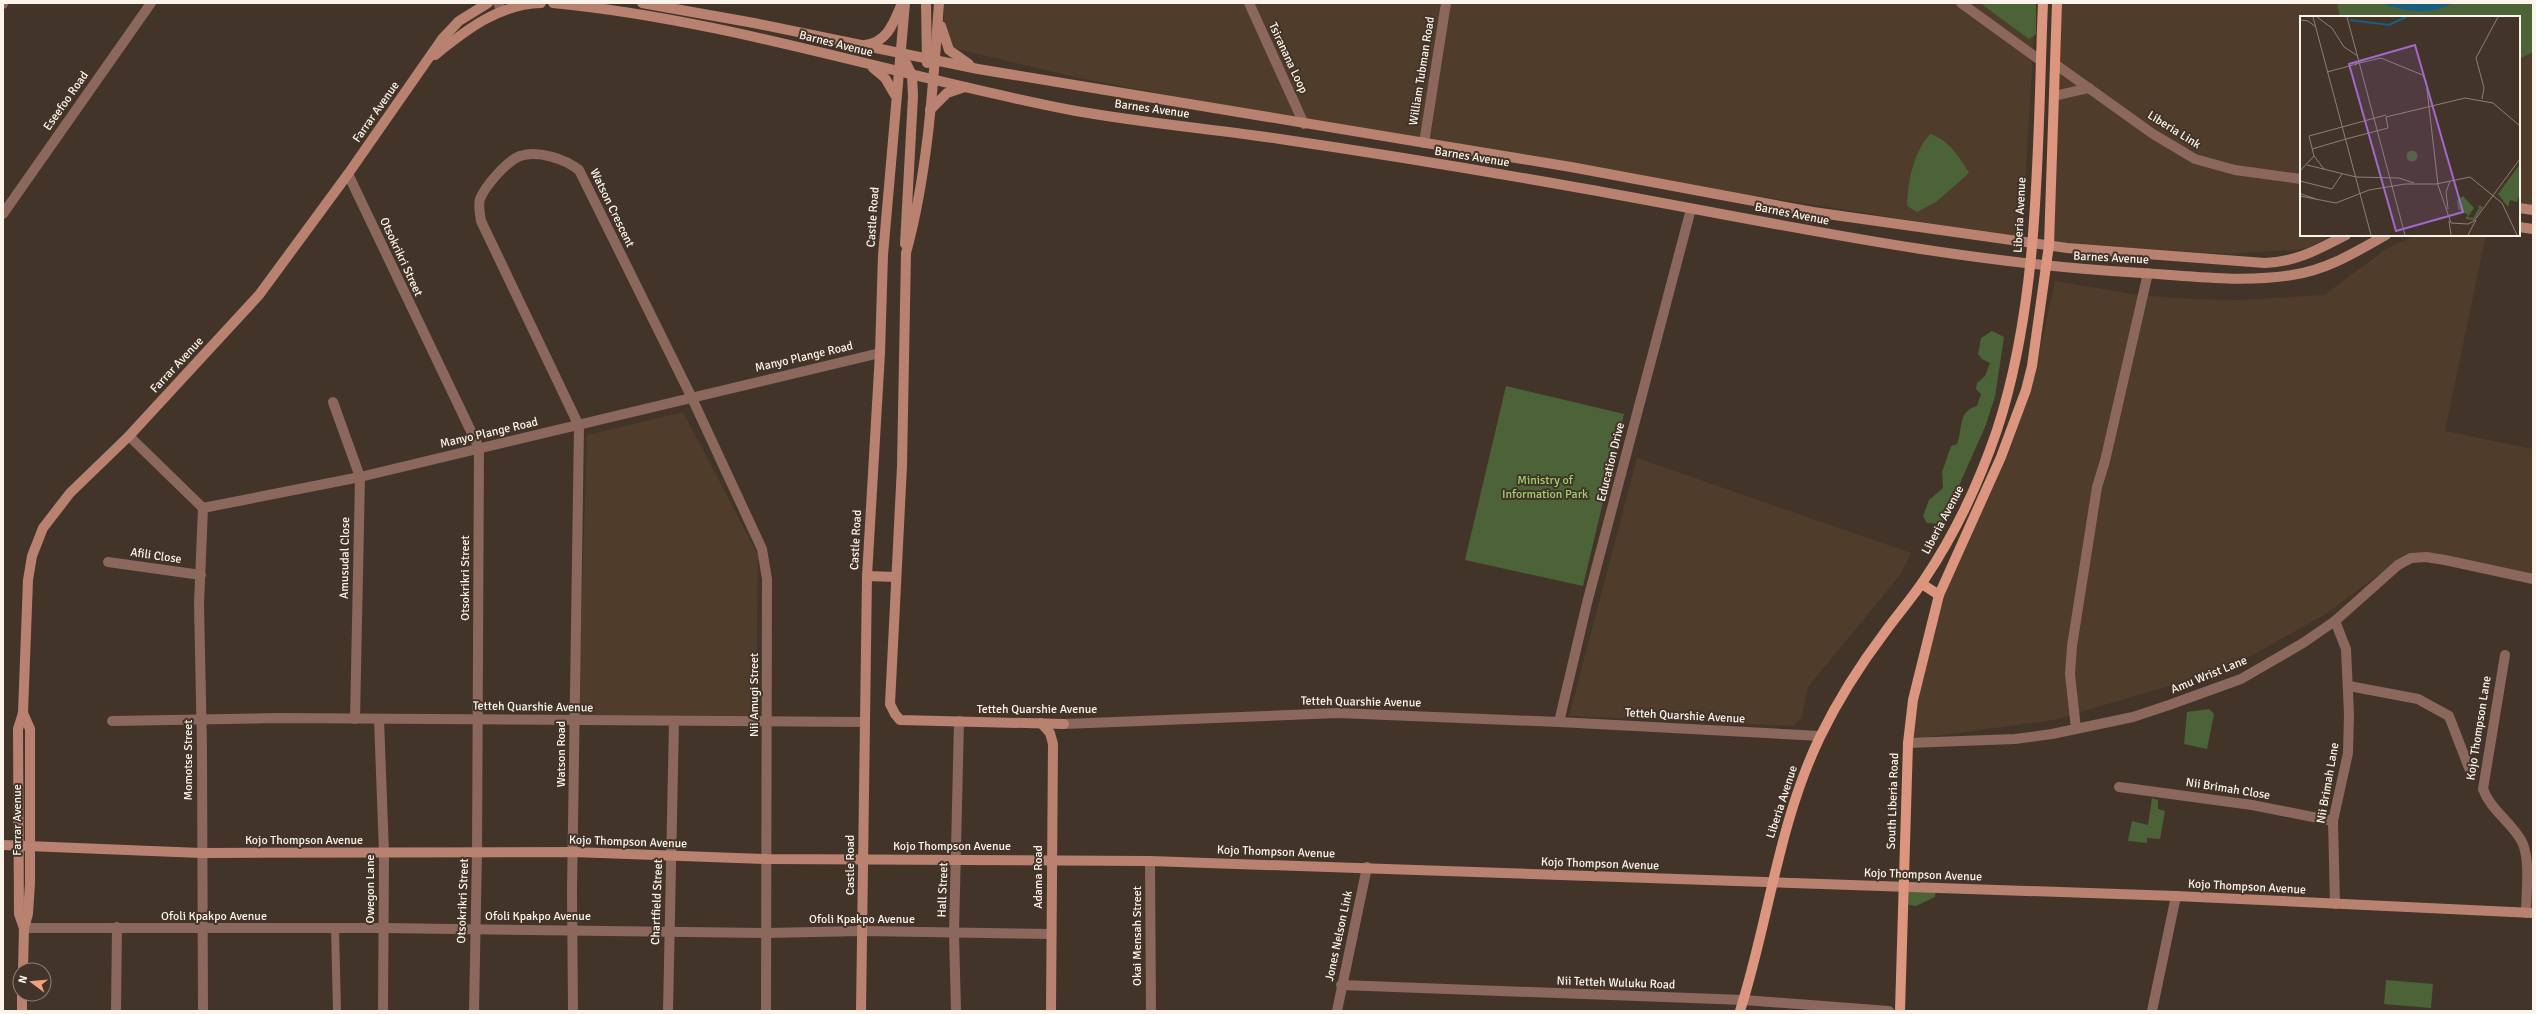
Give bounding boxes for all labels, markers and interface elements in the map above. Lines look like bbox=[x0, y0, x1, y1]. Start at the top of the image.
street label: William Tubman Road bbox=[1406, 15, 1438, 127]
inset map bbox=[2300, 16, 2520, 236]
street label: Tsiranana Loop bbox=[1265, 20, 1311, 96]
street label: Barnes Avenue bbox=[797, 28, 875, 60]
street label: Eseefoo Road bbox=[40, 69, 92, 133]
street label: Farrar Avenue bbox=[349, 78, 403, 146]
street label: Barnes Avenue bbox=[1113, 96, 1191, 122]
street label: Liberia Link bbox=[2145, 108, 2203, 152]
street label: Barnes Avenue bbox=[1433, 144, 1511, 170]
street label: Watson Crescent bbox=[586, 166, 638, 250]
street label: Liberia Avenue bbox=[2011, 177, 2029, 253]
street label: Castle Road bbox=[863, 186, 883, 248]
street label: Barnes Avenue bbox=[1753, 199, 1831, 229]
street label: Otsokrikri Street bbox=[376, 215, 426, 299]
street label: Barnes Avenue bbox=[2073, 249, 2149, 267]
street label: Farrar Avenue bbox=[147, 334, 207, 396]
street label: Manyo Plange Road bbox=[754, 338, 854, 376]
street label: Manyo Plange Road bbox=[439, 414, 539, 452]
street label: Education Drive bbox=[1594, 421, 1628, 503]
park label: Ministry of Information Park bbox=[1502, 473, 1588, 502]
street label: Liberia Avenue bbox=[1919, 483, 1967, 557]
street label: Castle Road bbox=[847, 509, 865, 571]
street label: Amusudal Close bbox=[337, 517, 353, 599]
street label: Otsokrikri Street bbox=[458, 535, 473, 621]
street label: Afili Close bbox=[129, 545, 183, 567]
street label: Nii Amugi Street bbox=[747, 653, 762, 737]
street label: Amu Wrist Lane bbox=[2169, 653, 2249, 697]
street label: Kojo Thompson Lane bbox=[2463, 675, 2495, 781]
street label: Tetteh Quarshie Avenue bbox=[1301, 693, 1421, 711]
street label: Tetteh Quarshie Avenue bbox=[473, 698, 593, 716]
street label: Tetteh Quarshie Avenue bbox=[977, 702, 1097, 717]
street label: Tetteh Quarshie Avenue bbox=[1624, 705, 1746, 727]
street label: Momotse Street bbox=[181, 720, 196, 801]
street label: Watson Road bbox=[554, 721, 569, 787]
street label: Nii Brimah Lane bbox=[2314, 741, 2342, 825]
street label: South Liberia Road bbox=[1884, 752, 1902, 850]
street label: Liberia Avenue bbox=[1763, 764, 1801, 840]
street label: Nii Brimah Close bbox=[2185, 775, 2271, 803]
street label: Farrar Avenue bbox=[10, 784, 25, 856]
street label: Kojo Thompson Avenue bbox=[569, 832, 687, 852]
street label: Kojo Thompson Avenue bbox=[245, 833, 363, 848]
street label: Castle Road bbox=[843, 835, 858, 895]
street label: Kojo Thompson Avenue bbox=[893, 839, 1011, 854]
street label: Kojo Thompson Avenue bbox=[1217, 842, 1335, 862]
street label: Adama Road bbox=[1031, 845, 1046, 909]
street label: Kojo Thompson Avenue bbox=[1541, 854, 1659, 874]
street label: Owegon Lane bbox=[363, 855, 378, 923]
street label: Otsokrikri Street bbox=[454, 858, 472, 944]
street label: Chartfield Street bbox=[648, 859, 666, 945]
street label: Hall Street bbox=[935, 862, 951, 918]
street label: Kojo Thompson Avenue bbox=[1864, 865, 1982, 885]
street label: Kojo Thompson Avenue bbox=[2188, 876, 2306, 898]
street label: Okai Mensah Street bbox=[1130, 886, 1145, 986]
street label: Jones Nelson Link bbox=[1322, 889, 1356, 983]
street label: Ofoli Kpakpo Avenue bbox=[161, 909, 267, 924]
street label: Ofoli Kpakpo Avenue bbox=[485, 909, 591, 924]
street label: Ofoli Kpakpo Avenue bbox=[809, 912, 915, 927]
north arrow bbox=[12, 962, 52, 1002]
street label: Nii Tetteh Wuluku Road bbox=[1556, 973, 1676, 993]
text: N bbox=[16, 974, 30, 985]

